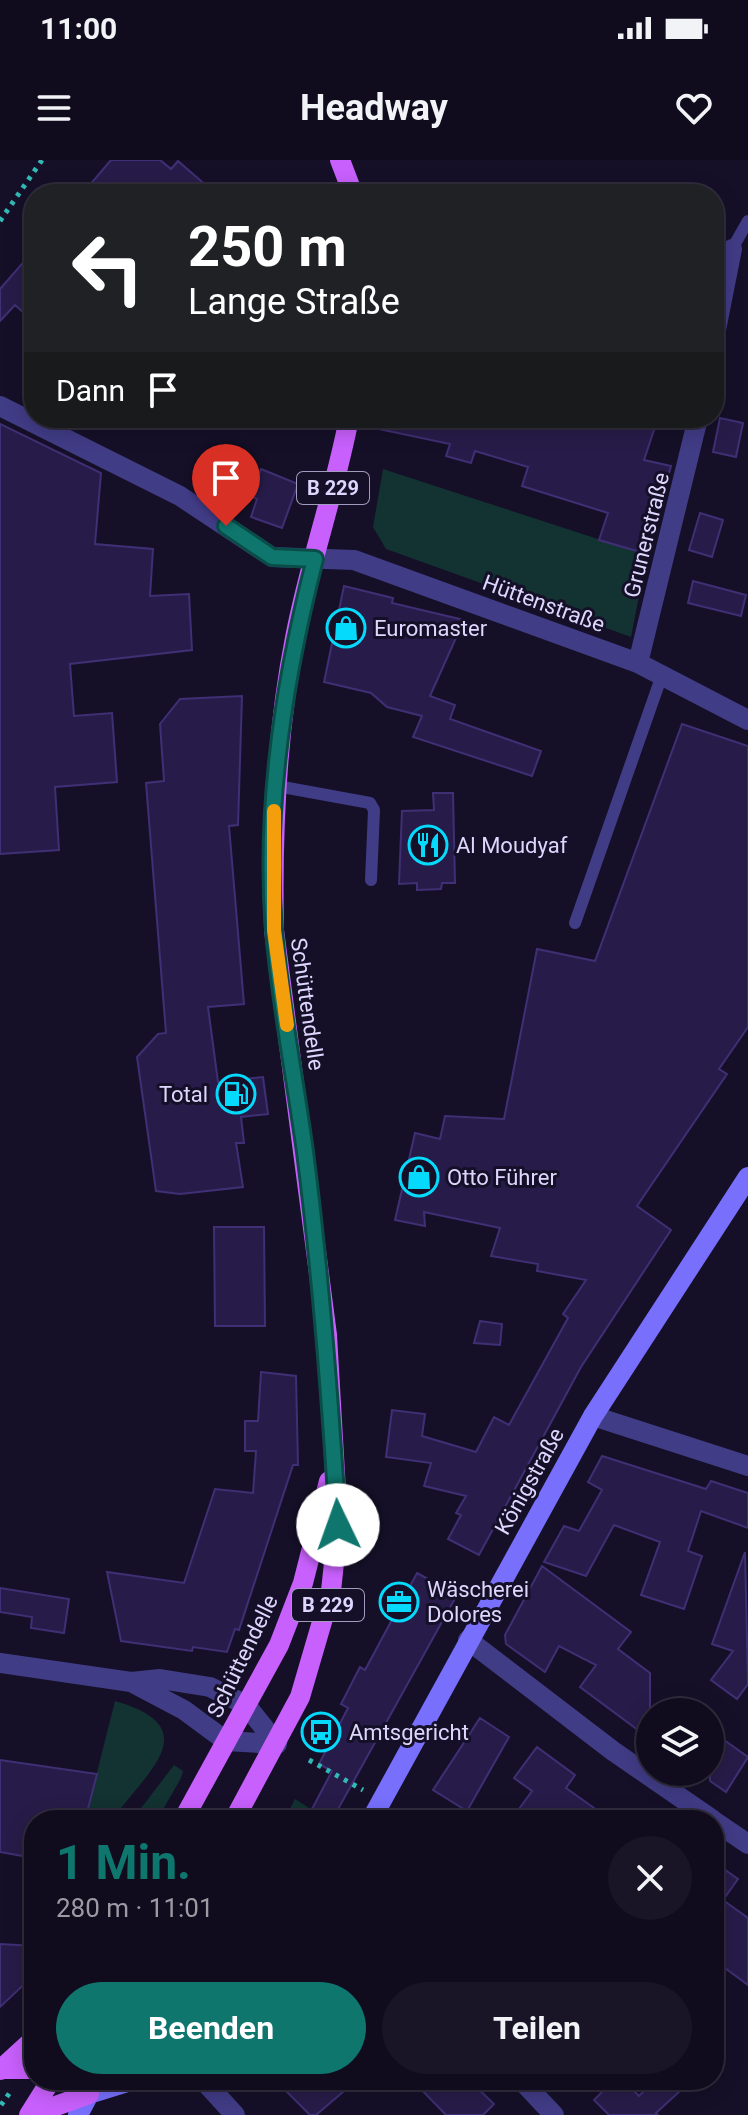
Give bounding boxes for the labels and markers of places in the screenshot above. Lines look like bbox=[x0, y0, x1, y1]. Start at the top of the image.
pin bbox=[192, 444, 260, 526]
shop icon: Euromaster bbox=[325, 607, 367, 649]
place label: Euromaster bbox=[374, 616, 488, 641]
restaurant icon: Al Moudyaf bbox=[407, 824, 449, 866]
place label: Al Moudyaf bbox=[456, 833, 568, 858]
fuel station icon: Total bbox=[215, 1073, 257, 1115]
place label: Total bbox=[159, 1082, 208, 1107]
shop icon: Otto Führer bbox=[398, 1156, 440, 1198]
place label: Otto Führer bbox=[447, 1165, 557, 1190]
place label: Wäscherei Dolores bbox=[427, 1577, 529, 1627]
office icon: Wäscherei Dolores bbox=[378, 1581, 420, 1623]
bus stop icon: Amtsgericht bbox=[300, 1711, 342, 1753]
place label: Amtsgericht bbox=[349, 1720, 469, 1745]

